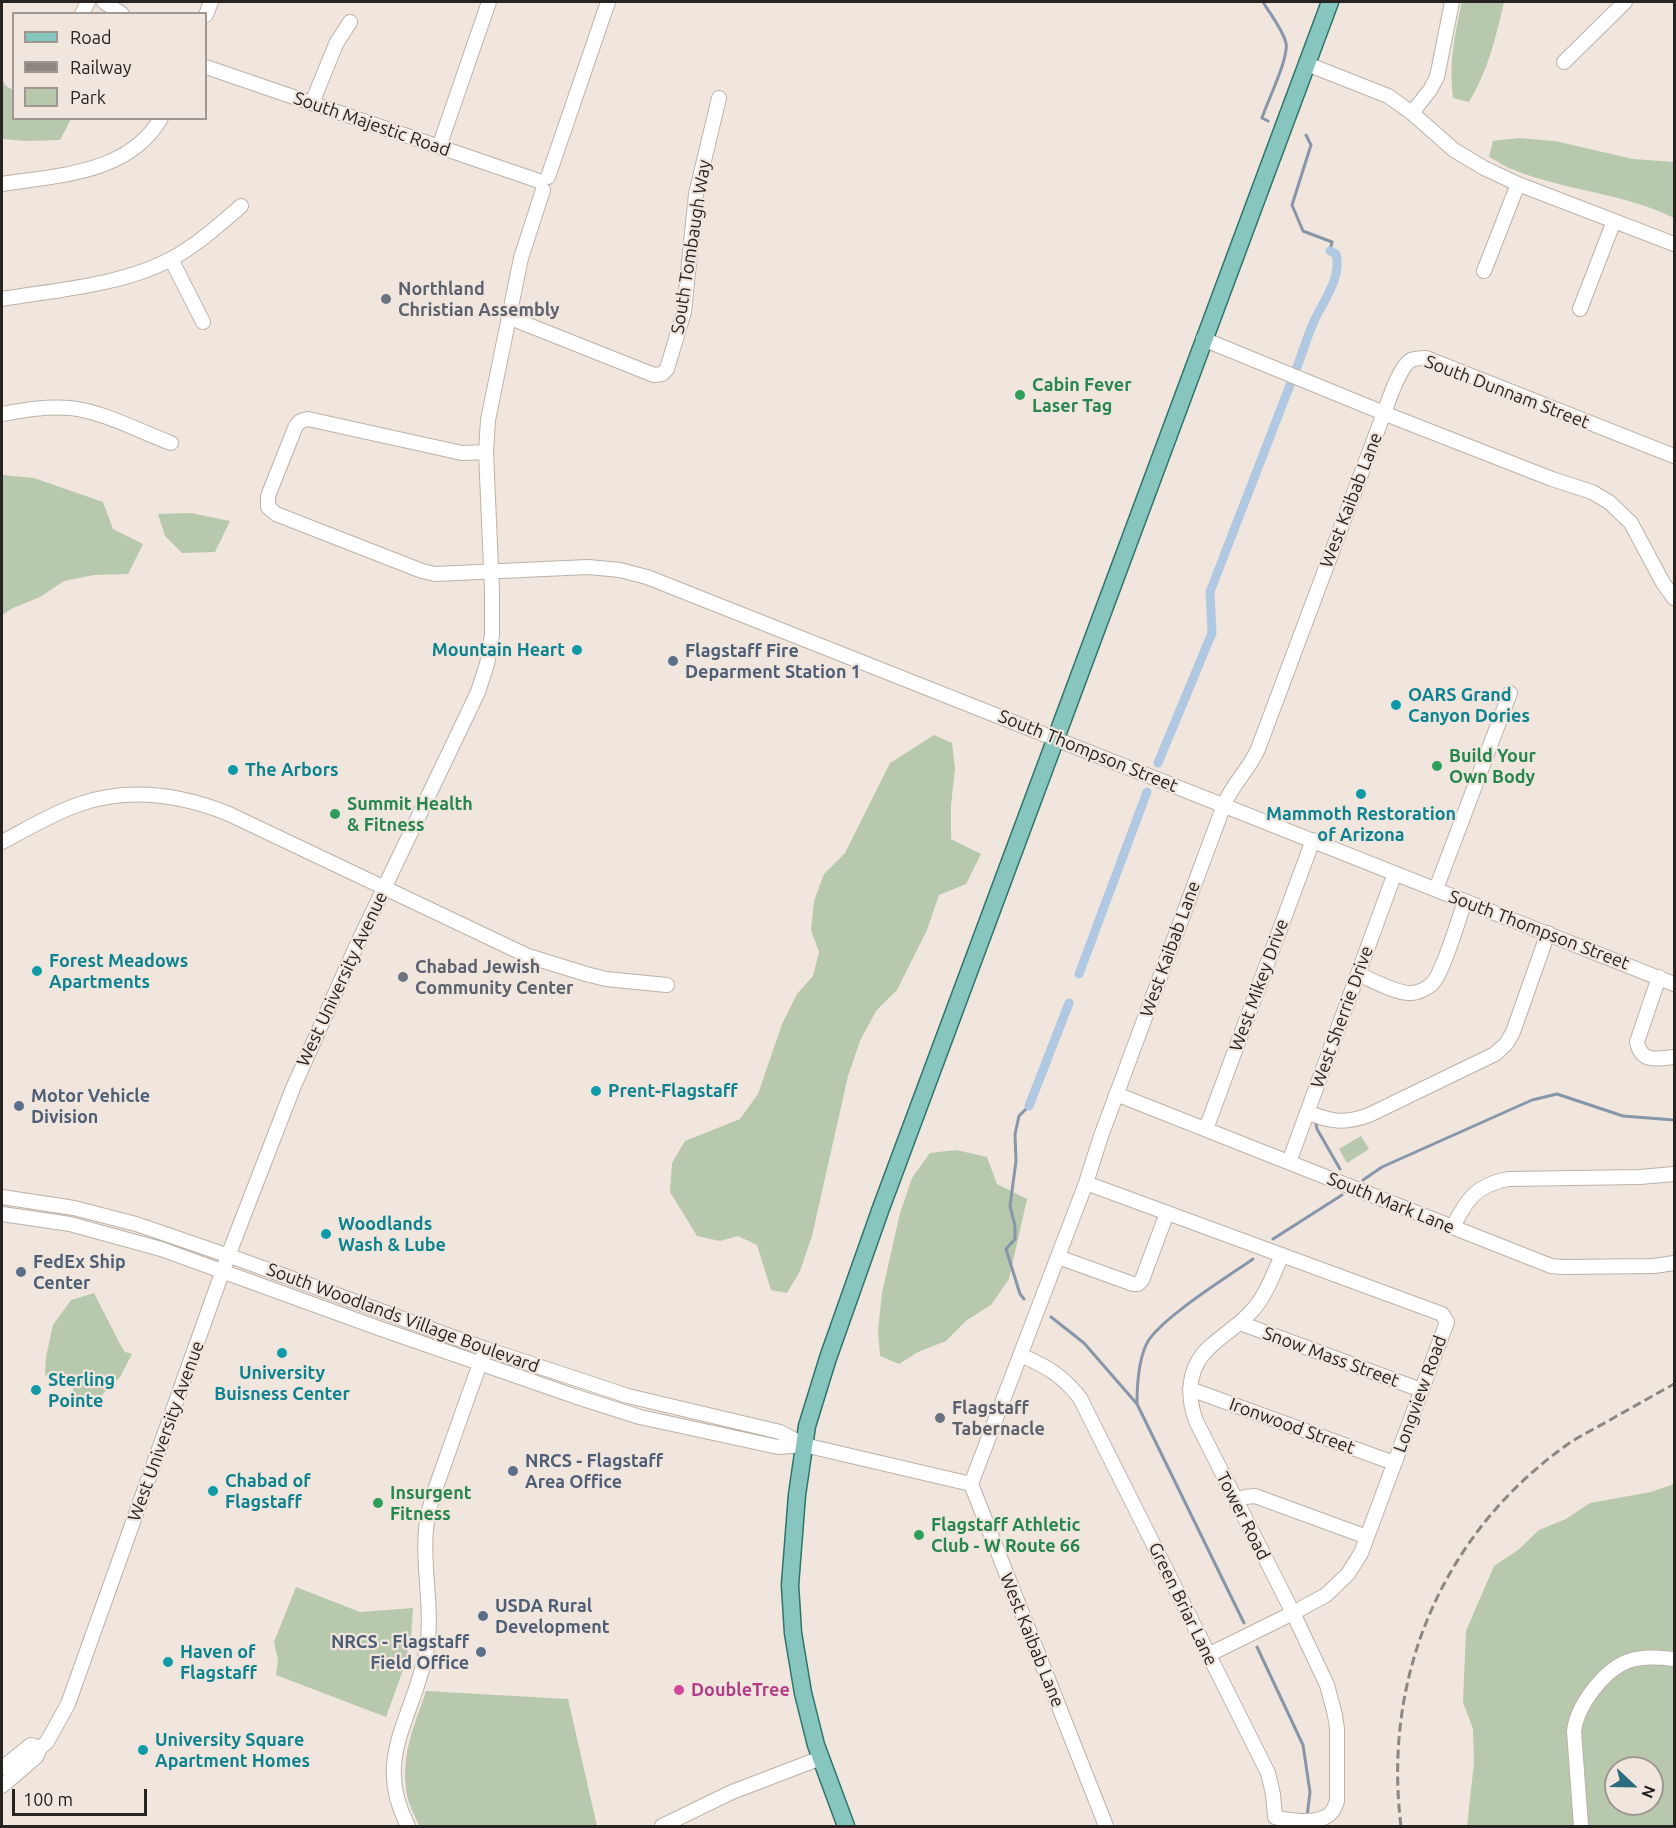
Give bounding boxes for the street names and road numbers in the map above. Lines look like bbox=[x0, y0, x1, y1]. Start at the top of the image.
street label: South Majestic Road bbox=[291, 87, 453, 161]
street label: South Tombaugh Way bbox=[667, 158, 715, 336]
street label: South Dunnam Street bbox=[1422, 351, 1592, 433]
street label: West Kaibab Lane bbox=[1315, 429, 1387, 571]
street label: South Thompson Street bbox=[995, 705, 1181, 797]
street label: West Kaibab Lane bbox=[1135, 878, 1205, 1020]
street label: South Thompson Street bbox=[1446, 886, 1632, 974]
street label: West University Avenue bbox=[292, 888, 392, 1070]
street label: West Mikey Drive bbox=[1225, 916, 1293, 1054]
street label: West Sherrie Drive bbox=[1306, 943, 1378, 1091]
street label: South Mark Lane bbox=[1324, 1168, 1458, 1238]
street label: South Woodlands Village Boulevard bbox=[264, 1259, 542, 1377]
street label: Snow Mass Street bbox=[1260, 1322, 1402, 1392]
street label: Longview Road bbox=[1389, 1333, 1451, 1455]
street label: West University Avenue bbox=[123, 1338, 209, 1524]
street label: Ironwood Street bbox=[1226, 1393, 1358, 1459]
street label: Tower Road bbox=[1212, 1468, 1274, 1564]
street label: Green Briar Lane bbox=[1144, 1539, 1222, 1669]
street label: West Kaibab Lane bbox=[995, 1570, 1069, 1710]

